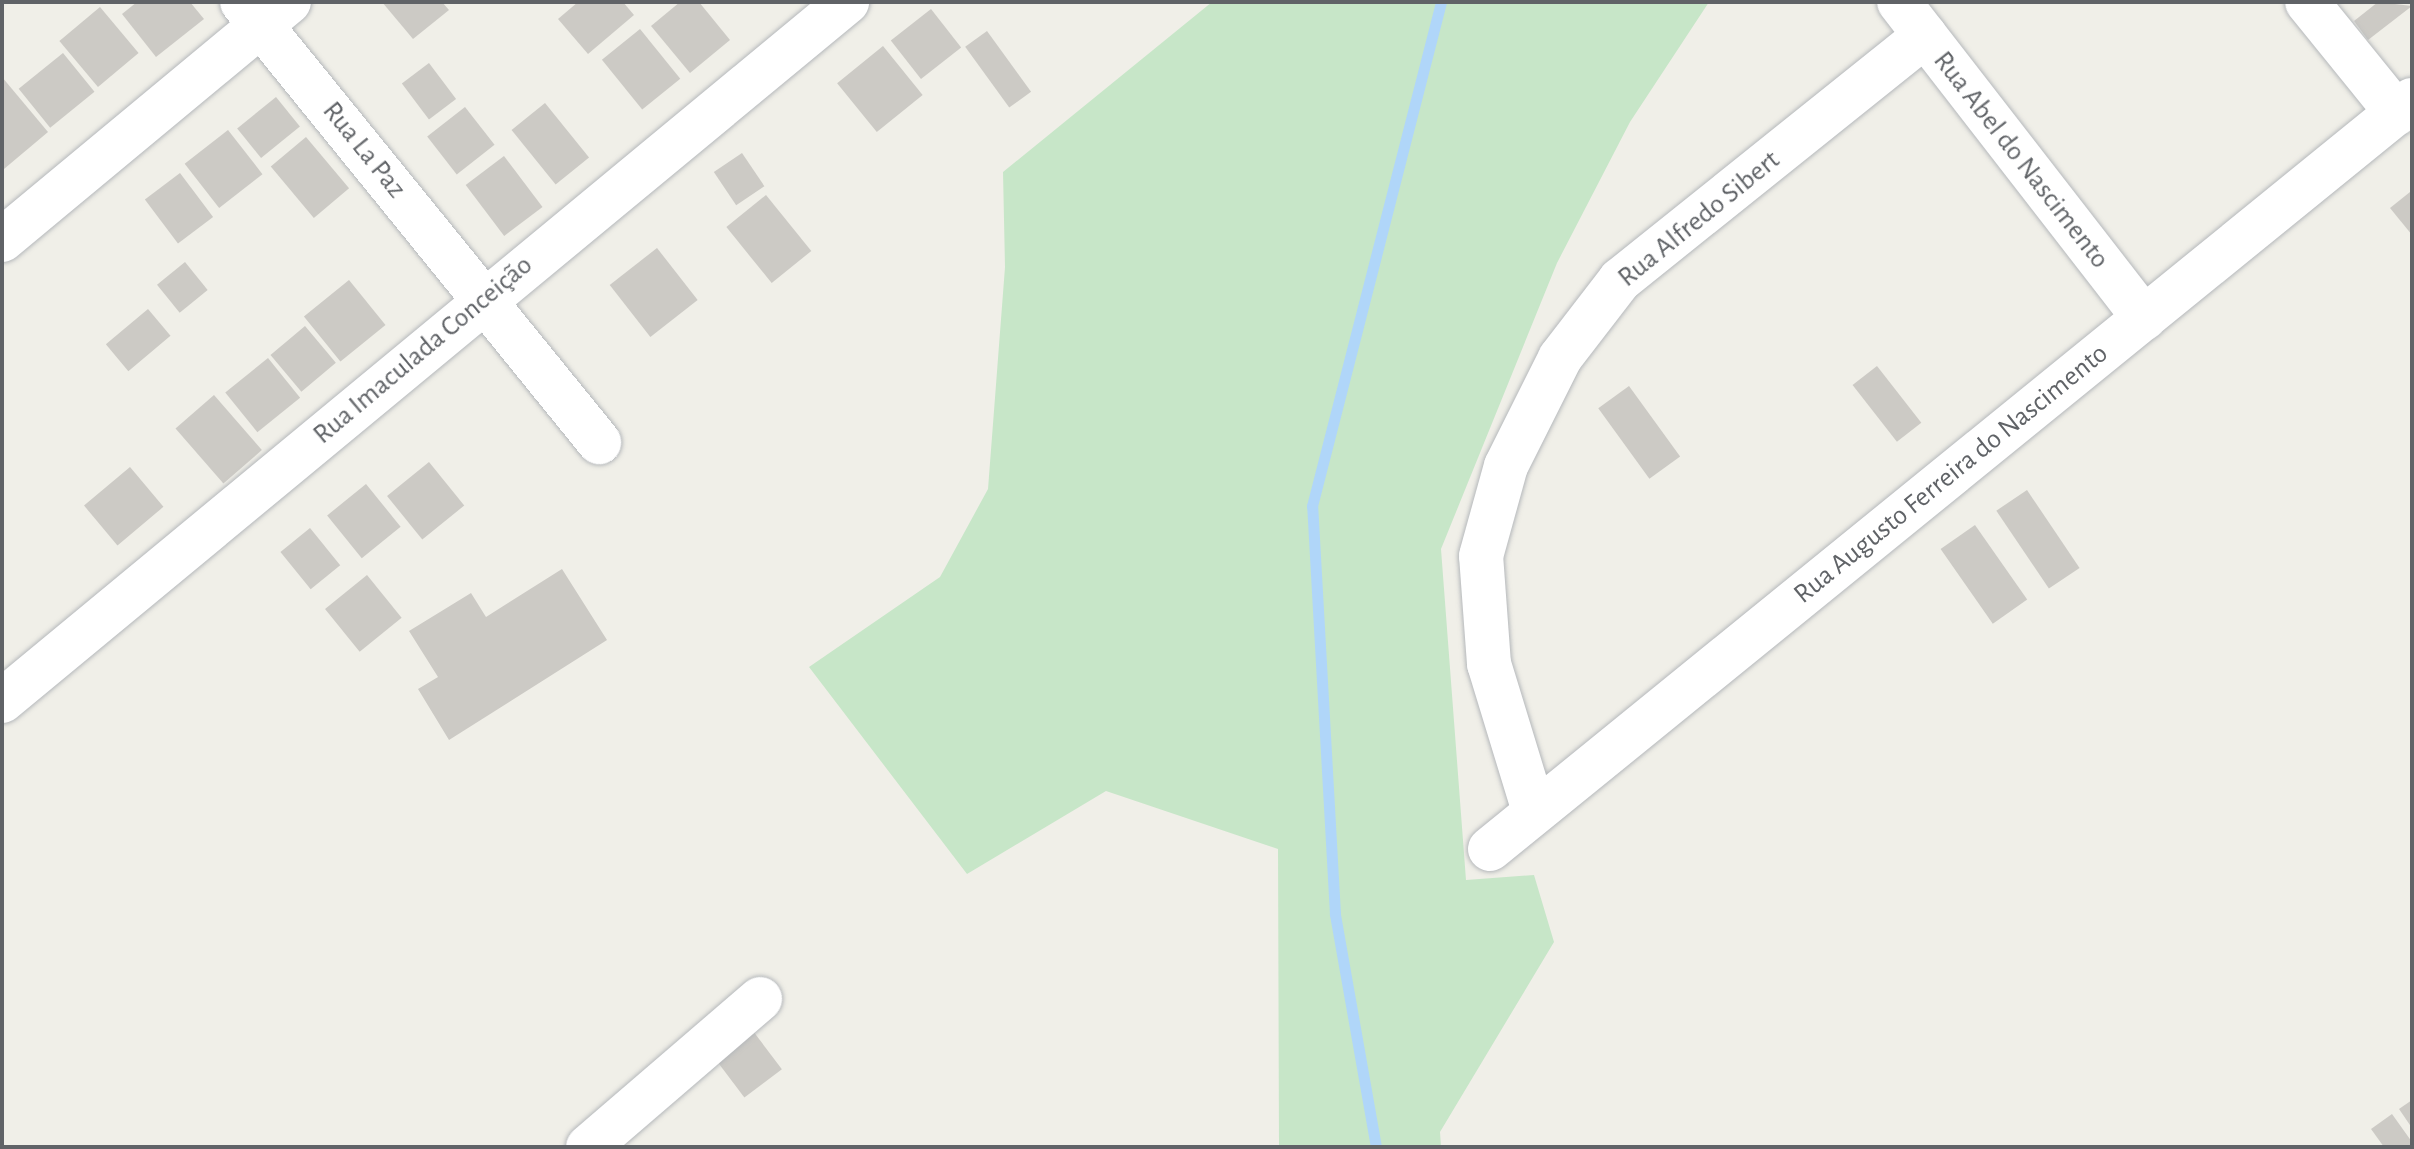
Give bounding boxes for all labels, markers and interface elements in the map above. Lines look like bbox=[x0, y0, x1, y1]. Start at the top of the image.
street label: Rua Abel do Nascimento bbox=[1926, 45, 2116, 275]
street label: Rua La Paz bbox=[315, 95, 413, 205]
street label: Rua Alfredo Sibert bbox=[1611, 143, 1787, 295]
street label: Rua Imaculada Conceição bbox=[307, 248, 539, 452]
street label: Rua Augusto Ferreira do Nascimento bbox=[1787, 337, 2115, 611]

